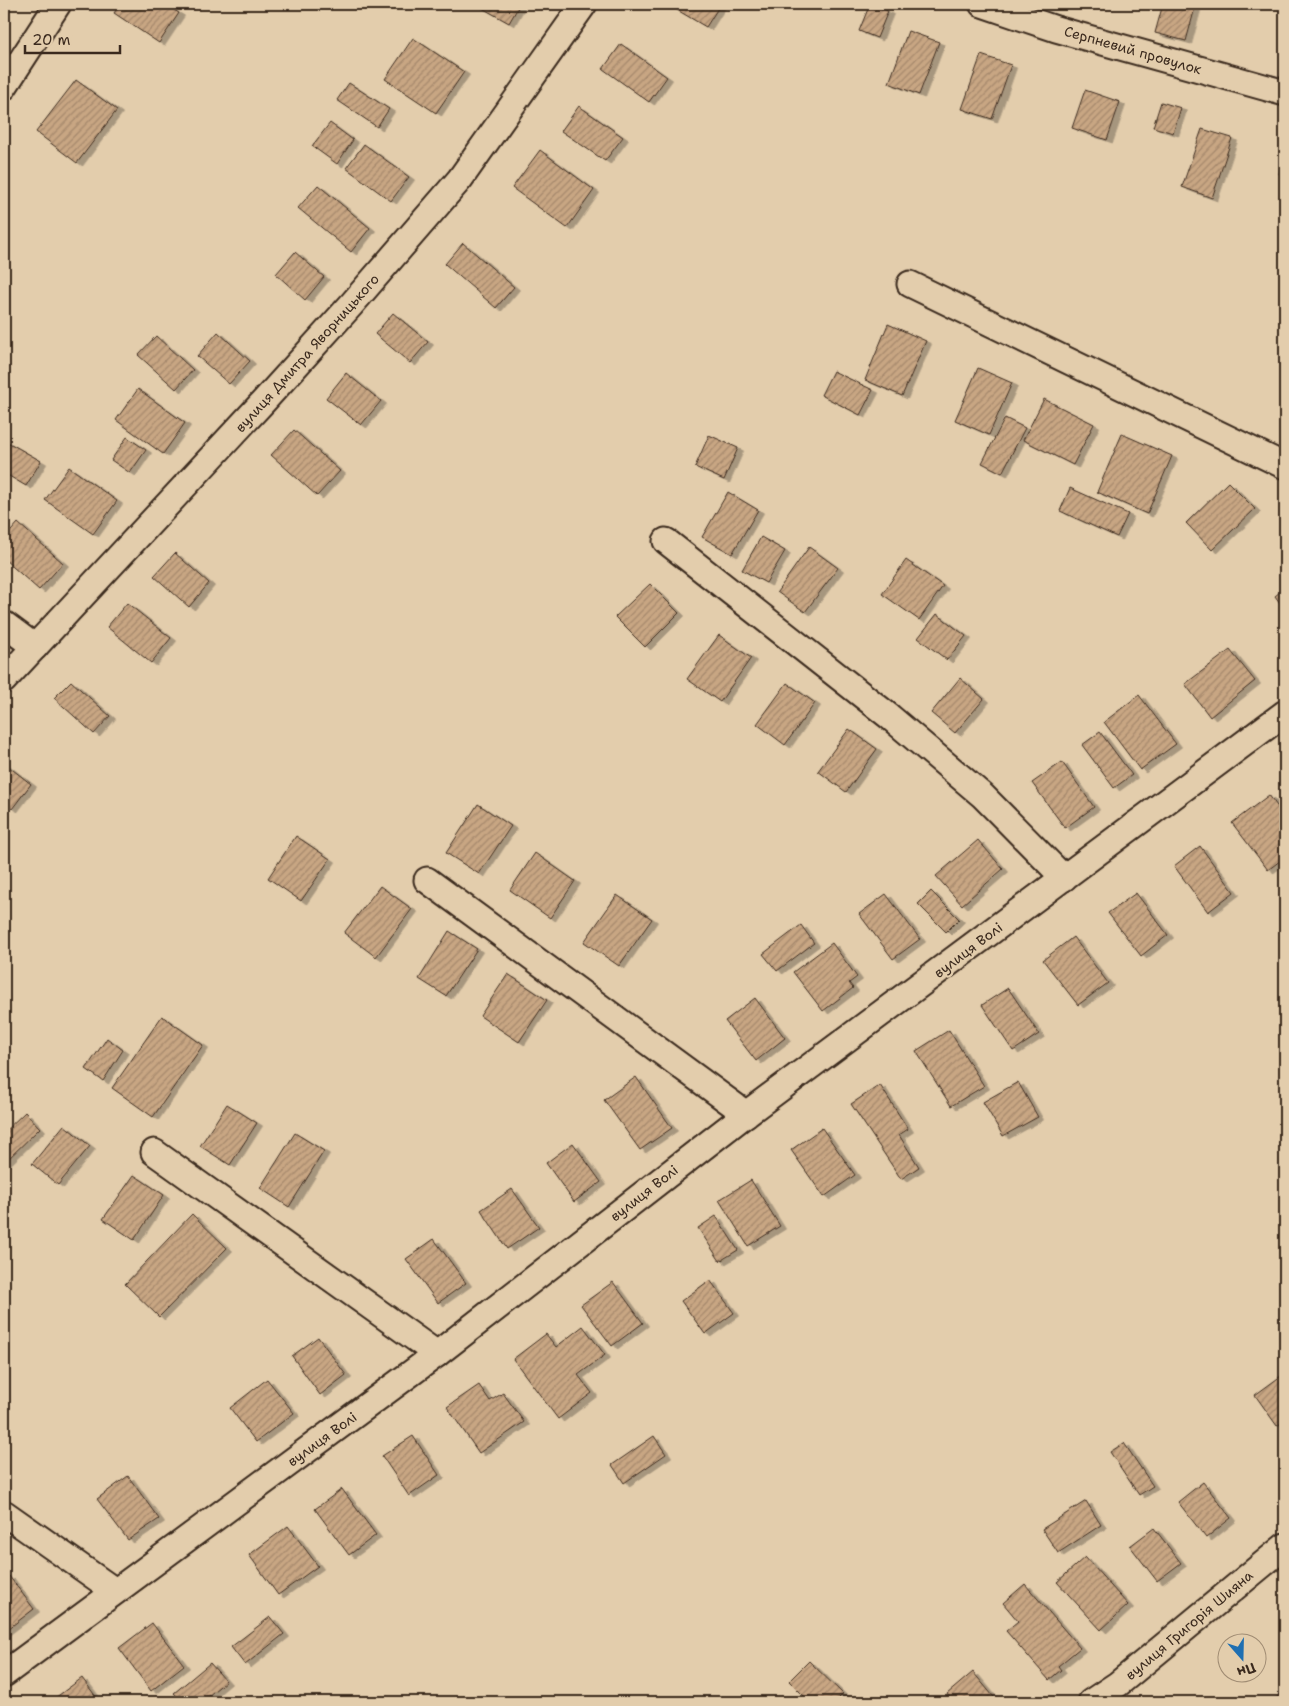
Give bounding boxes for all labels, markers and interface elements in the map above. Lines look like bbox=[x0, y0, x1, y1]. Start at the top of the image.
scale bar bbox=[25, 22, 120, 54]
street label: Серпневий провулок bbox=[1062, 22, 1204, 78]
text: 20 m bbox=[32, 30, 71, 50]
street label: вулиця Дмитра Яворницького bbox=[231, 270, 383, 436]
street label: вулиця Волі bbox=[930, 918, 1006, 982]
street label: вулиця Волі bbox=[606, 1161, 682, 1225]
street label: вулиця Волі bbox=[284, 1408, 360, 1470]
street label: вулиця Григорія Шияна bbox=[1121, 1566, 1257, 1684]
north arrow bbox=[1216, 1634, 1266, 1684]
text: Пн bbox=[1235, 1659, 1258, 1682]

